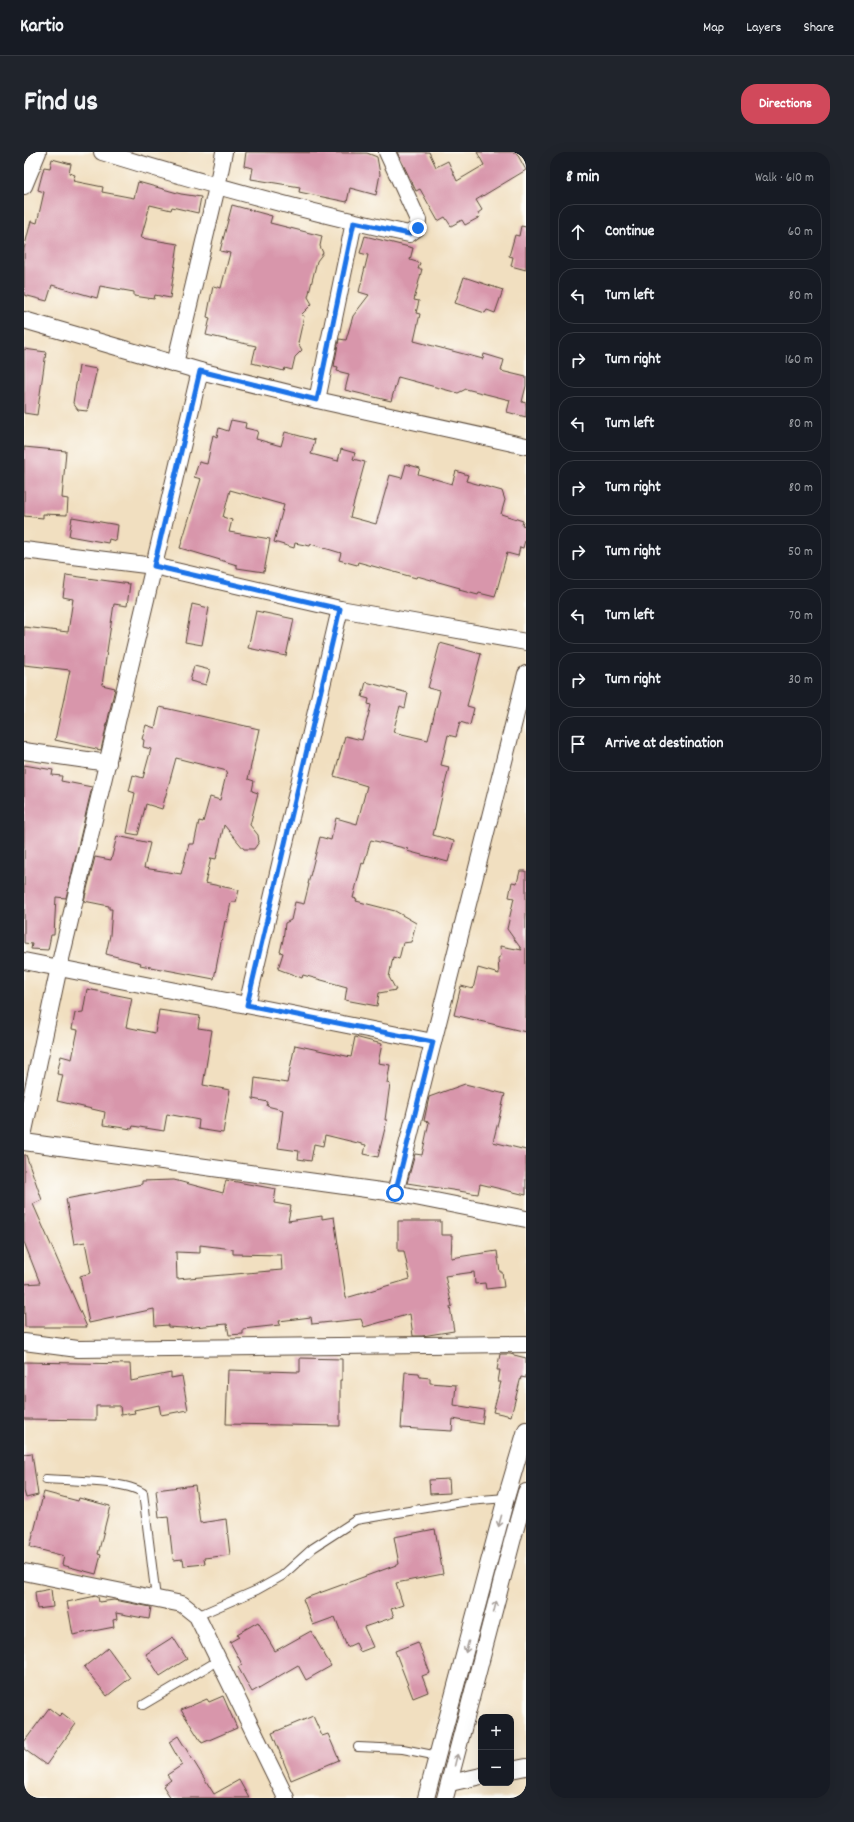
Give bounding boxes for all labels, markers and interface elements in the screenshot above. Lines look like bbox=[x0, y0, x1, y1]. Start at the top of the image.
text: Kartio bbox=[20, 14, 64, 41]
text: Map bbox=[703, 18, 724, 38]
text: Layers bbox=[746, 18, 781, 38]
text: Share bbox=[803, 18, 834, 38]
text: Find us bbox=[24, 84, 98, 124]
button: Directions bbox=[741, 84, 830, 124]
text: 8 min bbox=[566, 166, 599, 190]
text: Walk · 610 m bbox=[755, 169, 814, 188]
route end bbox=[409, 219, 427, 237]
icon: ahead bbox=[567, 221, 589, 243]
text: Continue bbox=[605, 221, 654, 243]
text: 60 m bbox=[788, 223, 813, 242]
icon: left bbox=[567, 285, 589, 307]
text: Turn left bbox=[605, 285, 654, 307]
text: 80 m bbox=[789, 287, 813, 306]
icon: right bbox=[567, 349, 589, 371]
text: Turn right bbox=[605, 349, 661, 371]
text: 160 m bbox=[785, 351, 813, 370]
icon: left bbox=[567, 413, 589, 435]
text: Turn left bbox=[605, 413, 654, 435]
text: 80 m bbox=[789, 415, 813, 434]
icon: right bbox=[567, 477, 589, 499]
text: Turn right bbox=[605, 477, 661, 499]
text: 80 m bbox=[789, 479, 813, 498]
icon: right bbox=[567, 541, 589, 563]
text: Turn right bbox=[605, 541, 661, 563]
text: 50 m bbox=[788, 543, 813, 562]
icon: left bbox=[567, 605, 589, 627]
text: Turn left bbox=[605, 605, 654, 627]
text: 70 m bbox=[789, 607, 813, 626]
icon: right bbox=[567, 669, 589, 691]
text: Turn right bbox=[605, 669, 661, 691]
text: 30 m bbox=[788, 671, 813, 690]
icon: arrive bbox=[567, 733, 589, 755]
text: Arrive at destination bbox=[605, 733, 723, 755]
route start bbox=[386, 1184, 404, 1202]
one-way arrow bbox=[495, 1515, 503, 1528]
one-way arrow bbox=[491, 1601, 499, 1614]
one-way arrow bbox=[462, 1640, 470, 1653]
map controls bbox=[478, 1714, 514, 1786]
button: + bbox=[478, 1714, 514, 1750]
button: − bbox=[478, 1750, 514, 1786]
one-way arrow bbox=[452, 1754, 460, 1767]

